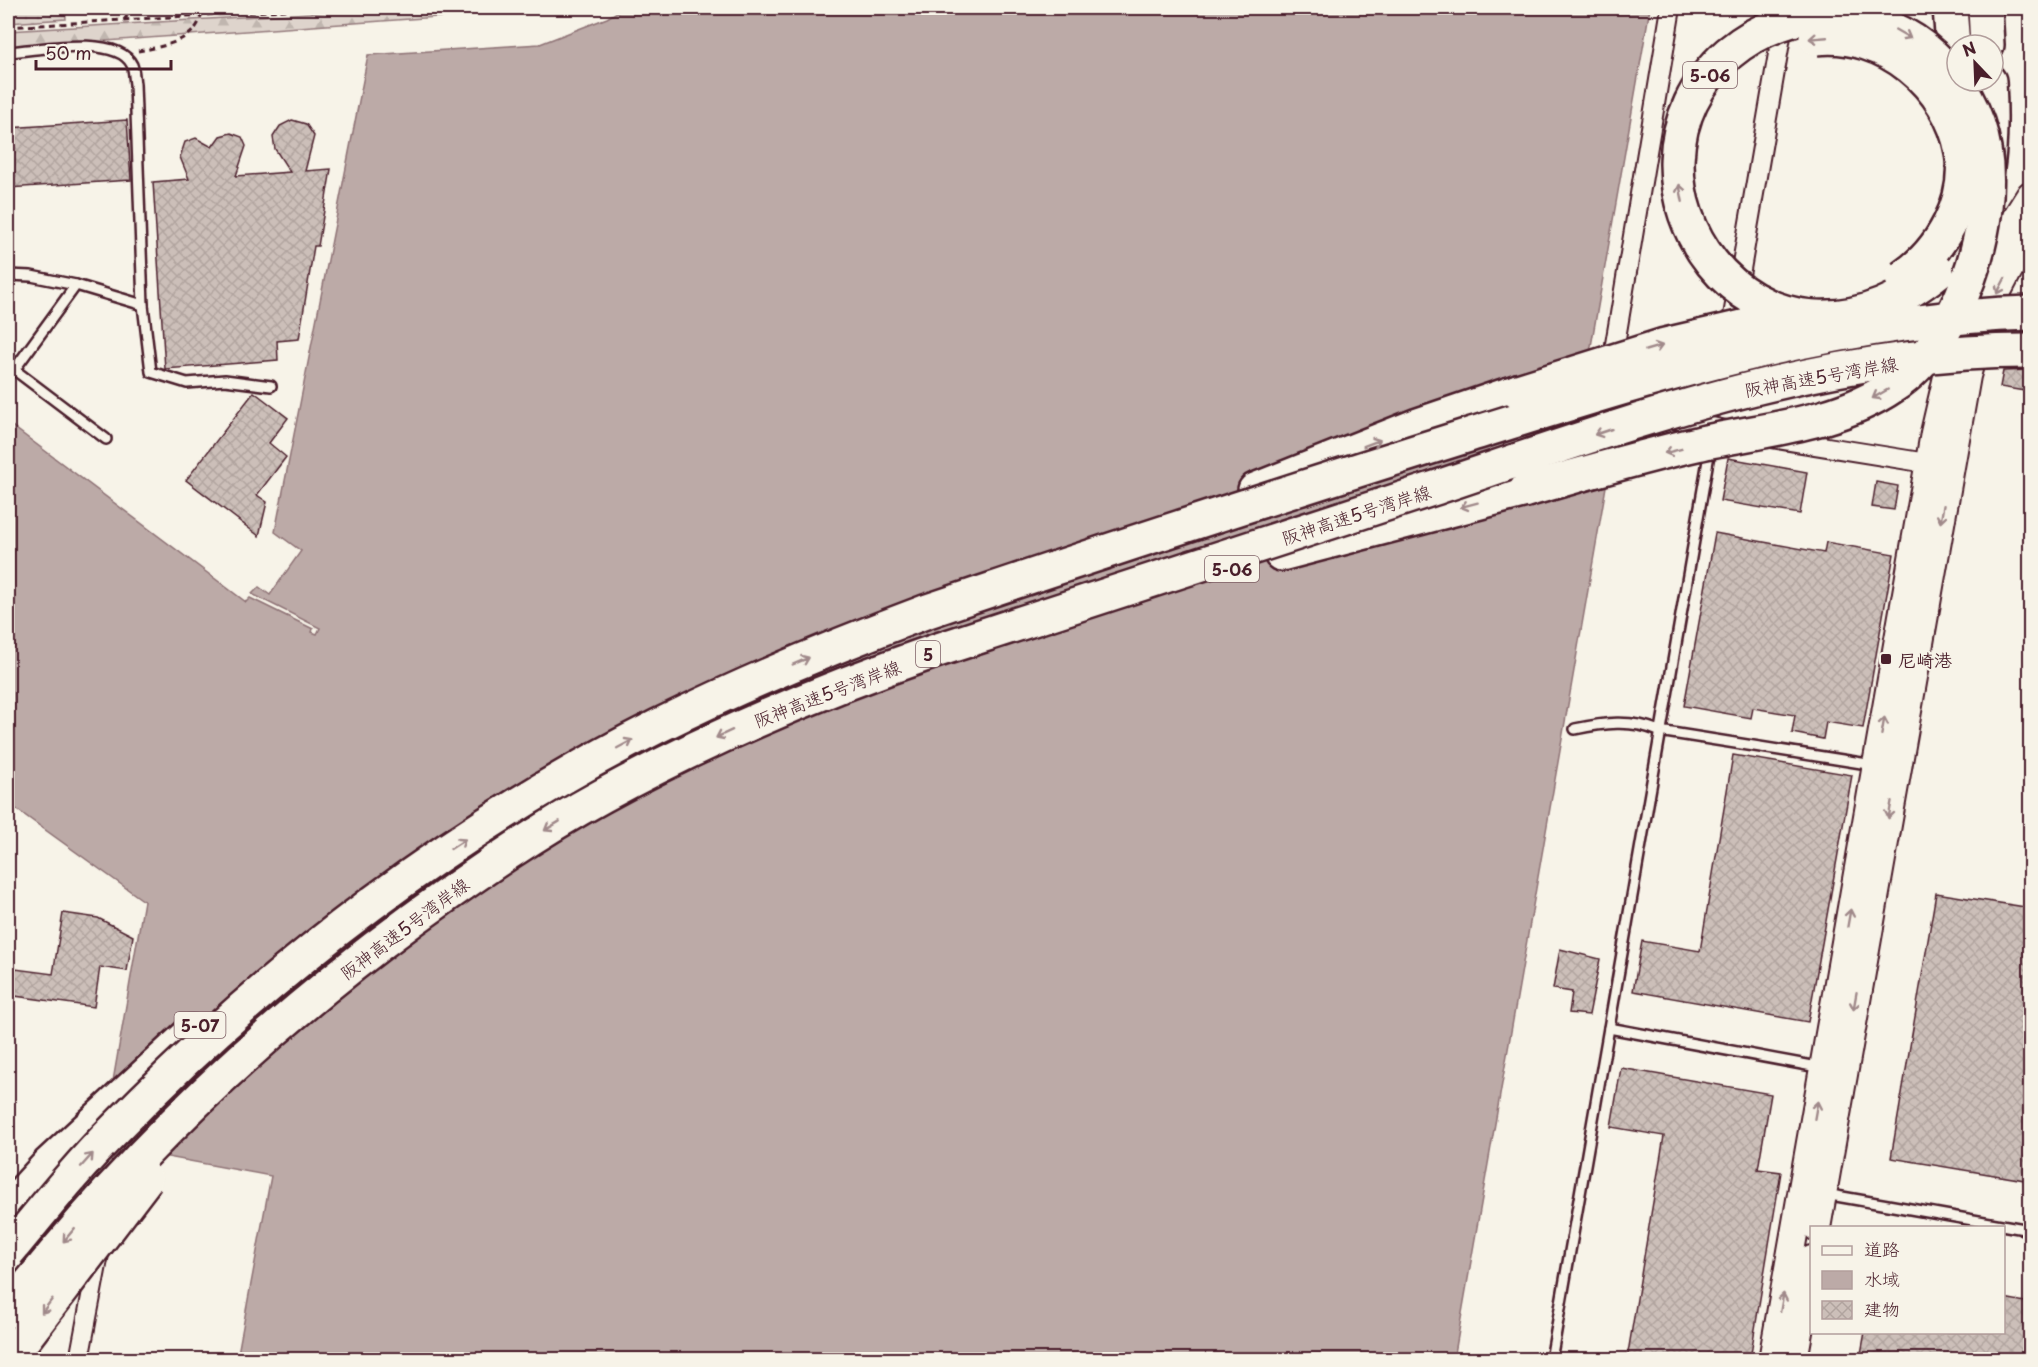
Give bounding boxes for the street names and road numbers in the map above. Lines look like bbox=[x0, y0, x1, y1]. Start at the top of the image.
road number: 5-06 bbox=[1683, 62, 1737, 88]
street label: 阪神高速5号湾岸線 bbox=[1742, 349, 1900, 403]
street label: 阪神高速5号湾岸線 bbox=[1278, 477, 1434, 551]
road number: 5-06 bbox=[1205, 556, 1259, 582]
road number: 5 bbox=[916, 641, 940, 667]
street label: 阪神高速5号湾岸線 bbox=[750, 653, 904, 733]
street label: 阪神高速5号湾岸線 bbox=[334, 870, 474, 986]
road number: 5-07 bbox=[174, 1012, 226, 1038]

